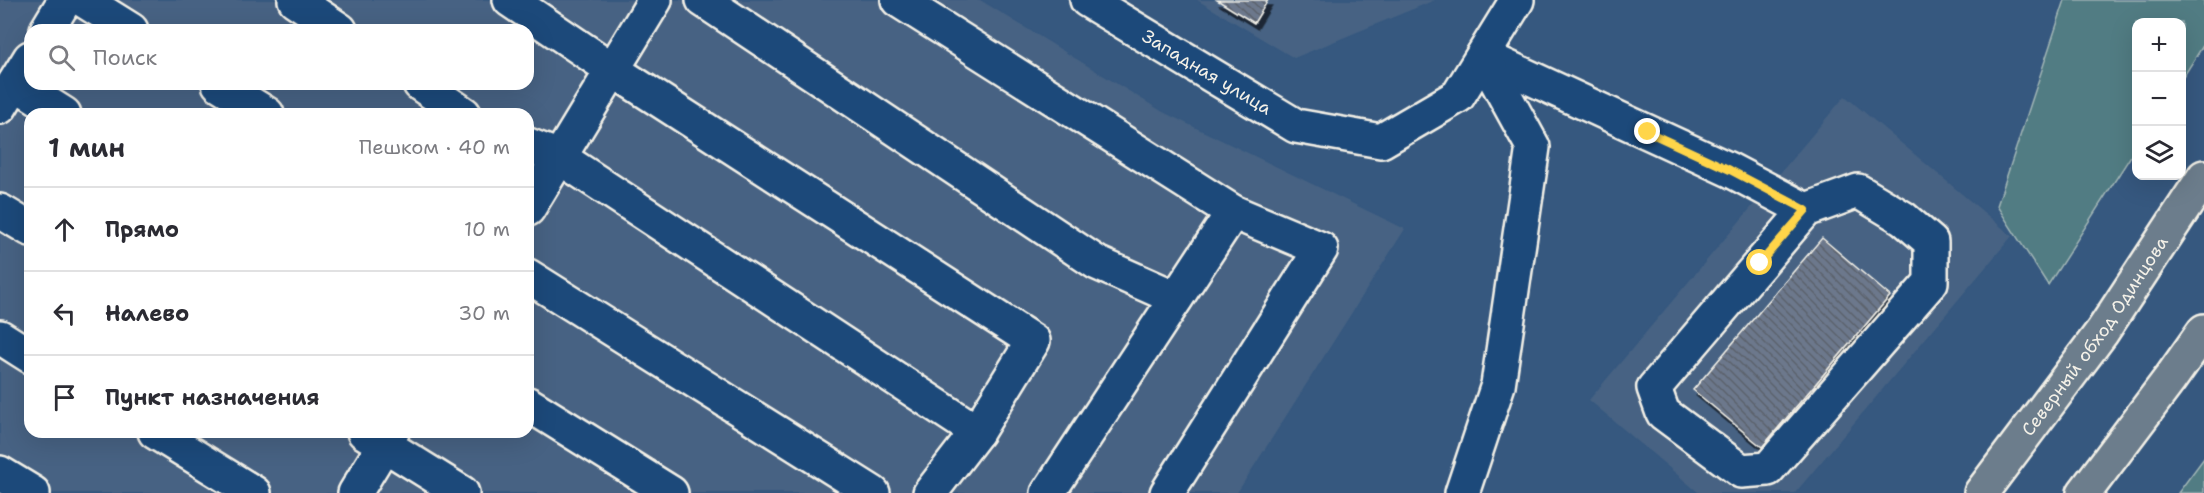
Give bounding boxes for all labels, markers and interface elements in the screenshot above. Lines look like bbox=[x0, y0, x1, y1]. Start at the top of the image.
map controls bbox=[2132, 18, 2186, 180]
button: + bbox=[2132, 18, 2186, 72]
search box bbox=[24, 24, 534, 90]
street label: Западная улица bbox=[1138, 24, 1276, 121]
icon: search bbox=[45, 41, 78, 74]
text: Поиск bbox=[93, 43, 157, 72]
button: − bbox=[2132, 72, 2186, 126]
route end bbox=[1634, 118, 1660, 144]
button: layers bbox=[2132, 126, 2186, 180]
text: 1 мин bbox=[48, 130, 125, 165]
text: Пешком · 40 m bbox=[359, 134, 510, 160]
icon: ahead bbox=[48, 213, 81, 246]
text: Прямо bbox=[105, 215, 179, 244]
text: 10 m bbox=[464, 216, 510, 242]
street label: Северный обход Одинцова bbox=[2016, 232, 2174, 441]
route start bbox=[1746, 249, 1772, 275]
icon: left bbox=[48, 297, 81, 330]
text: Налево bbox=[105, 299, 189, 328]
text: 30 m bbox=[458, 300, 510, 326]
icon: arrive bbox=[48, 381, 81, 414]
text: Пункт назначения bbox=[105, 383, 319, 412]

